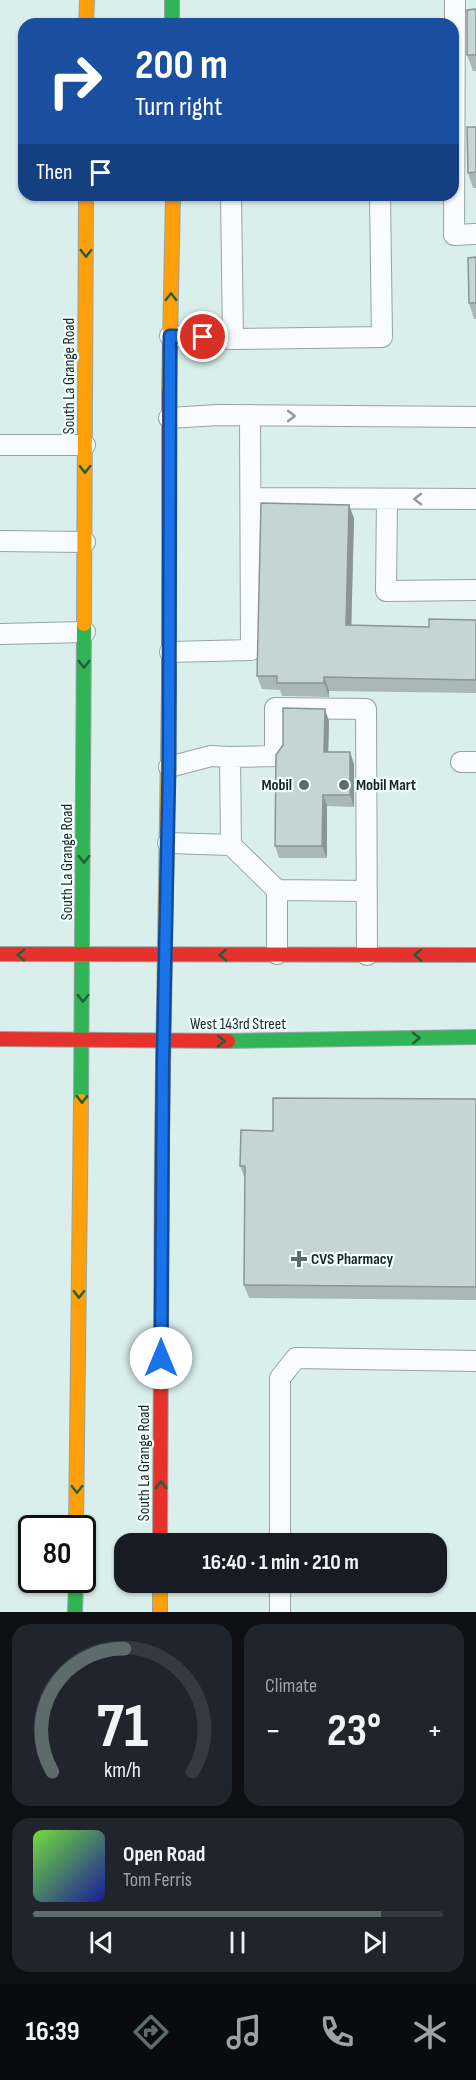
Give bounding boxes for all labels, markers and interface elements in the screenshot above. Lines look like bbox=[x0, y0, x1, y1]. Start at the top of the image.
text: 200 m bbox=[135, 40, 228, 91]
icon: right bbox=[36, 42, 114, 120]
text: Turn right bbox=[135, 91, 222, 123]
icon: arrive bbox=[84, 156, 117, 189]
text: Then bbox=[36, 159, 72, 186]
one-way arrow bbox=[80, 249, 92, 258]
one-way arrow bbox=[165, 292, 177, 301]
pin bbox=[177, 311, 228, 362]
street label: South La Grange Road bbox=[60, 318, 79, 434]
icon: arrive bbox=[186, 320, 219, 353]
one-way arrow bbox=[286, 410, 295, 422]
one-way arrow bbox=[79, 465, 91, 474]
one-way arrow bbox=[413, 493, 422, 505]
one-way arrow bbox=[78, 660, 90, 669]
place label: Mobil bbox=[261, 776, 292, 795]
place label: Mobil Mart bbox=[356, 776, 416, 795]
marker: Mobil bbox=[297, 778, 311, 792]
marker: Mobil Mart bbox=[337, 778, 351, 792]
street label: South La Grange Road bbox=[58, 804, 77, 920]
one-way arrow bbox=[78, 855, 90, 864]
one-way arrow bbox=[218, 948, 227, 961]
one-way arrow bbox=[16, 949, 25, 961]
one-way arrow bbox=[413, 949, 422, 961]
one-way arrow bbox=[77, 993, 89, 1002]
street label: West 143rd Street bbox=[190, 1015, 286, 1034]
one-way arrow bbox=[412, 1032, 421, 1044]
one-way arrow bbox=[217, 1035, 226, 1047]
one-way arrow bbox=[76, 1094, 88, 1103]
place label: CVS Pharmacy bbox=[311, 1250, 393, 1269]
marker: CVS Pharmacy bbox=[292, 1252, 306, 1266]
one-way arrow bbox=[73, 1289, 85, 1298]
position arrow bbox=[129, 1326, 193, 1390]
street label: South La Grange Road bbox=[135, 1405, 154, 1521]
one-way arrow bbox=[155, 1481, 167, 1490]
one-way arrow bbox=[71, 1484, 83, 1493]
speed limit sign: 80 bbox=[18, 1515, 96, 1593]
text: 16:40 · 1 min · 210 m bbox=[202, 1549, 359, 1576]
text: Climate bbox=[265, 1674, 317, 1698]
text: 71 bbox=[96, 1690, 148, 1765]
text: 23° bbox=[327, 1704, 381, 1759]
text: − bbox=[265, 1711, 281, 1751]
text: + bbox=[427, 1711, 443, 1751]
text: km/h bbox=[103, 1758, 141, 1783]
text: Open Road bbox=[123, 1841, 205, 1868]
text: Tom Ferris bbox=[123, 1868, 192, 1892]
icon: previous bbox=[85, 1926, 118, 1959]
icon: pause bbox=[221, 1926, 254, 1959]
icon: next bbox=[358, 1926, 391, 1959]
icon: directions bbox=[130, 2011, 172, 2053]
icon: music bbox=[223, 2011, 265, 2053]
icon: phone bbox=[316, 2011, 358, 2053]
icon: climate bbox=[409, 2011, 451, 2053]
text: 16:39 bbox=[25, 2016, 80, 2048]

